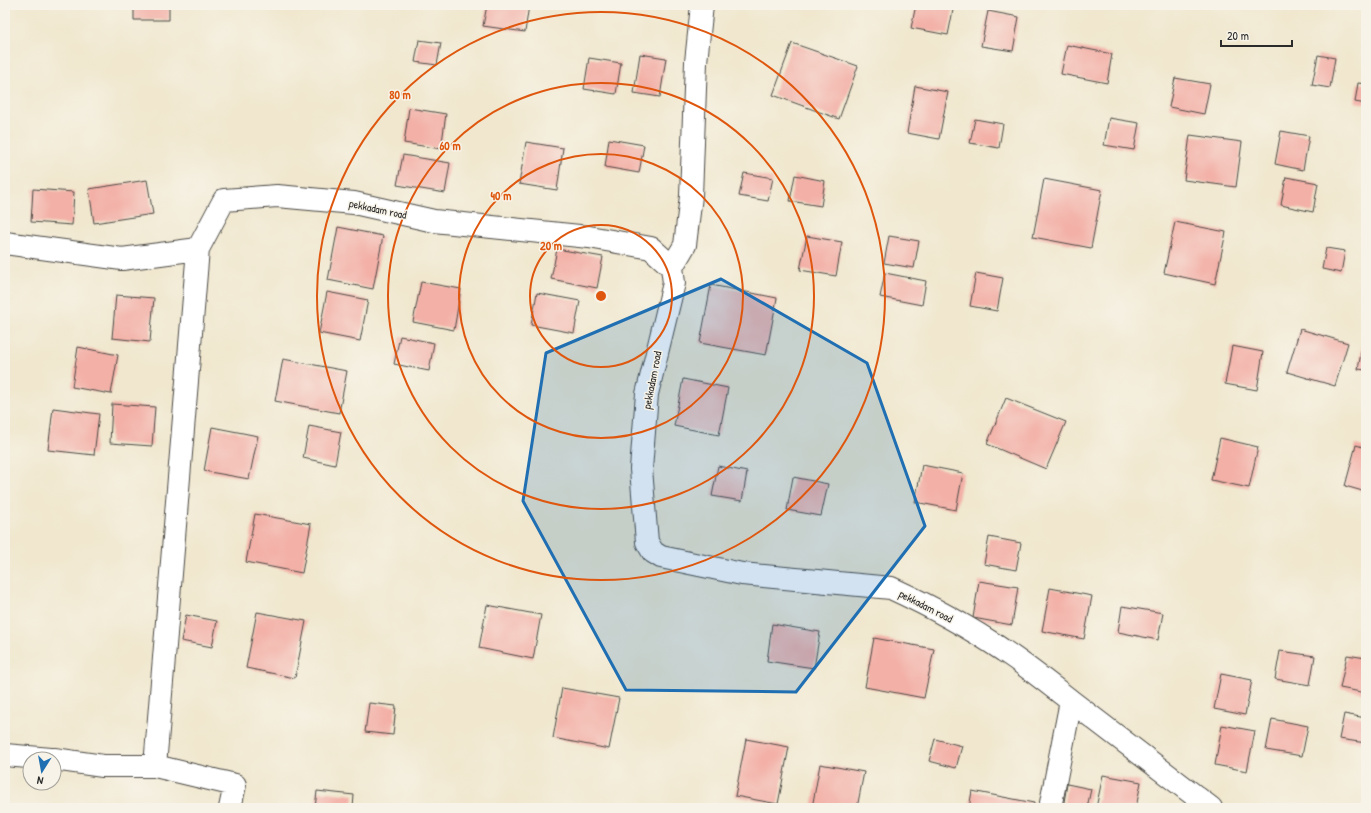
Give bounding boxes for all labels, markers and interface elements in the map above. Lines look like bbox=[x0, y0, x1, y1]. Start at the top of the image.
scale bar bbox=[1221, 22, 1292, 48]
text: 20 m bbox=[1227, 27, 1249, 44]
text: 80 m bbox=[389, 86, 411, 103]
text: 60 m bbox=[439, 137, 461, 154]
text: 40 m bbox=[491, 187, 511, 204]
street label: pekkadam road bbox=[348, 196, 409, 222]
text: 20 m bbox=[540, 237, 562, 254]
centre of rings bbox=[594, 289, 608, 303]
street label: pekkadam road bbox=[640, 349, 665, 410]
street label: pekkadam road bbox=[897, 587, 956, 626]
north arrow bbox=[22, 751, 62, 791]
text: N bbox=[36, 773, 44, 788]

